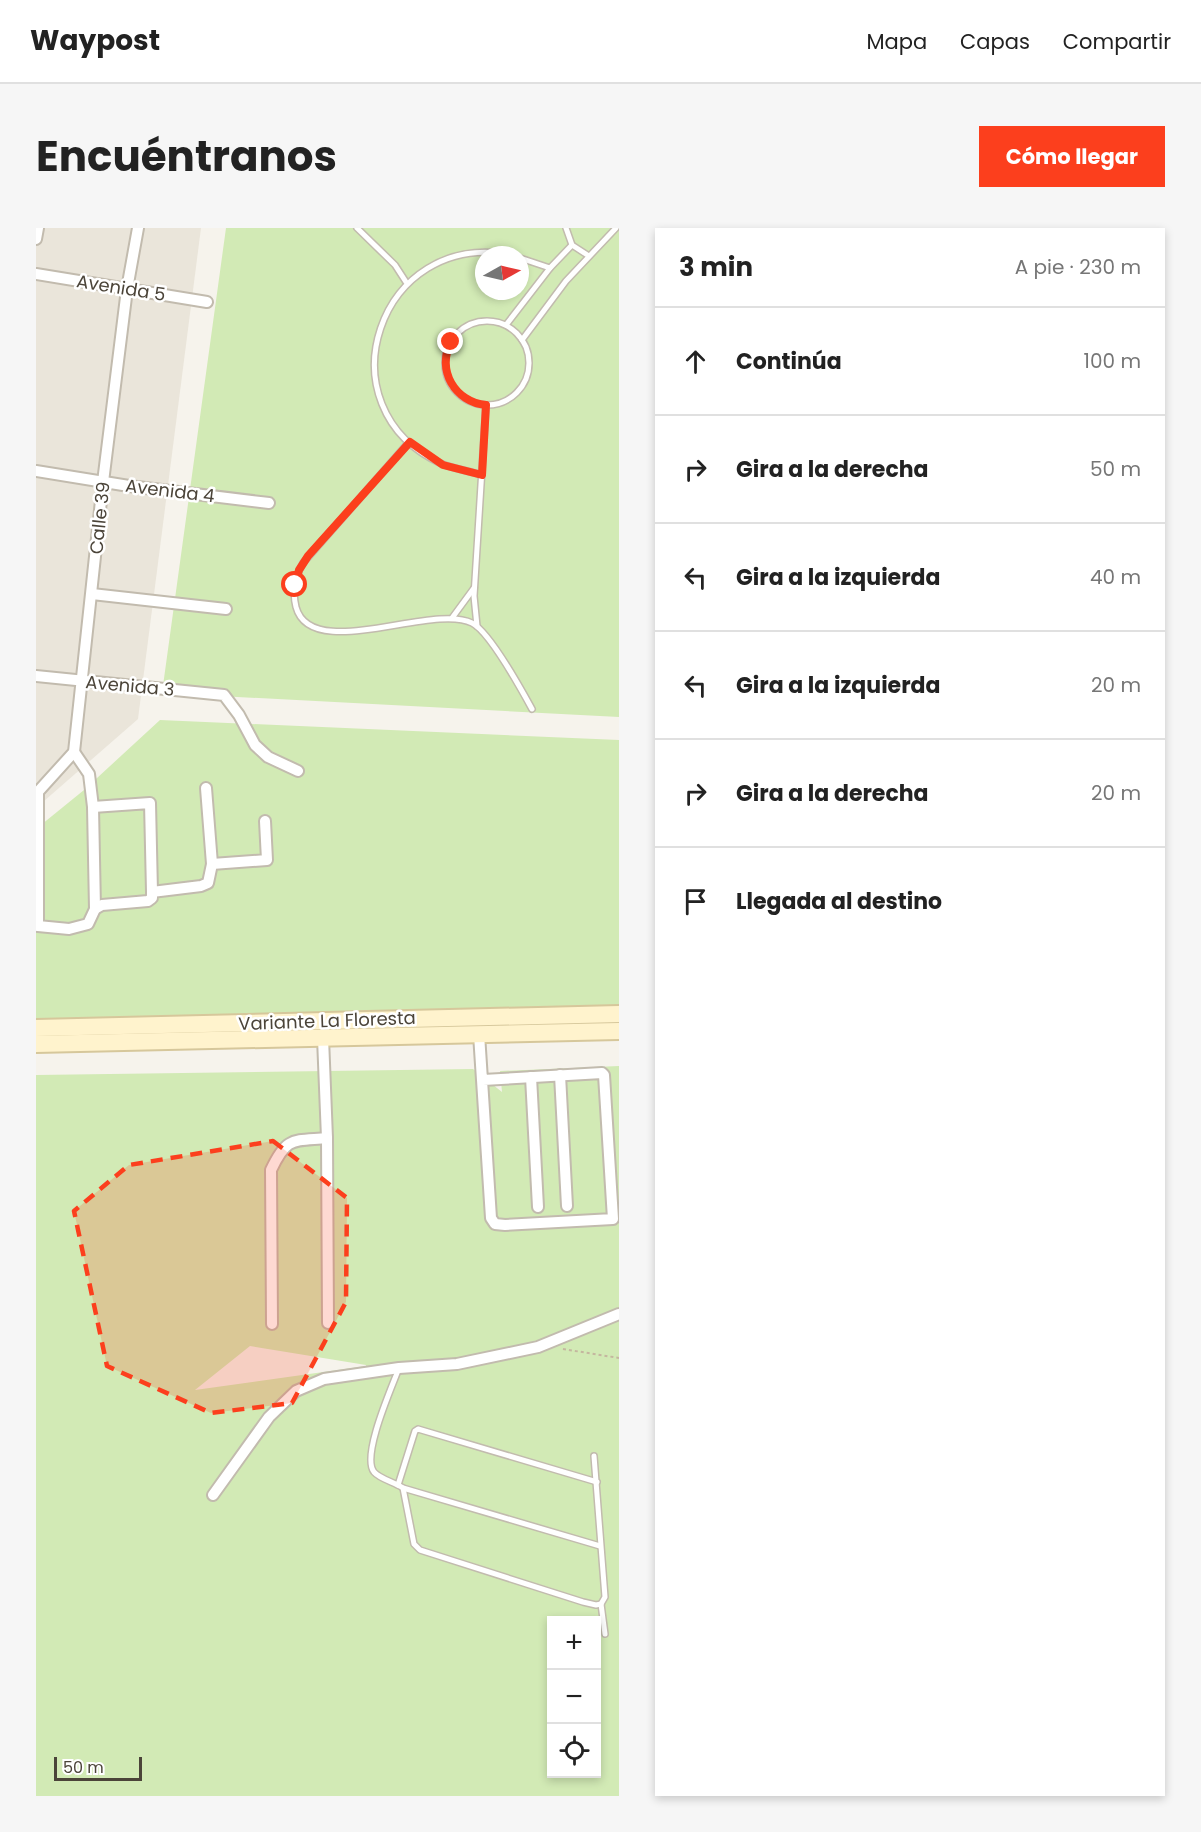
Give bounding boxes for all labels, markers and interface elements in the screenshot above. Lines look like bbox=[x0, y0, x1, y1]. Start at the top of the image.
text: Waypost bbox=[30, 21, 160, 60]
text: Mapa bbox=[866, 27, 927, 56]
text: Capas bbox=[960, 27, 1030, 56]
text: Compartir bbox=[1063, 27, 1171, 56]
button: Cómo llegar bbox=[979, 126, 1165, 187]
text: Encuéntranos bbox=[36, 127, 337, 186]
north arrow bbox=[475, 246, 529, 300]
text: 3 min bbox=[679, 249, 753, 285]
text: A pie · 230 m bbox=[1015, 253, 1141, 281]
street label: Avenida 5 bbox=[75, 268, 167, 307]
route end bbox=[437, 328, 463, 354]
icon: ahead bbox=[679, 345, 712, 378]
text: Continúa bbox=[736, 346, 842, 377]
text: 100 m bbox=[1084, 347, 1141, 375]
icon: right bbox=[679, 453, 712, 486]
text: Gira a la derecha bbox=[736, 454, 929, 485]
text: 50 m bbox=[1090, 455, 1141, 483]
street label: Avenida 4 bbox=[124, 473, 216, 508]
street label: Calle 39 bbox=[83, 480, 116, 555]
icon: left bbox=[679, 561, 712, 594]
text: Gira a la izquierda bbox=[736, 562, 940, 593]
text: 40 m bbox=[1090, 563, 1141, 591]
route start bbox=[281, 571, 307, 597]
street label: Avenida 3 bbox=[85, 669, 176, 702]
icon: left bbox=[679, 669, 712, 702]
text: Gira a la izquierda bbox=[736, 670, 940, 701]
text: 20 m bbox=[1091, 671, 1141, 699]
icon: right bbox=[679, 777, 712, 810]
text: Gira a la derecha bbox=[736, 778, 929, 809]
text: 20 m bbox=[1091, 779, 1141, 807]
icon: arrive bbox=[679, 885, 712, 918]
text: Llegada al destino bbox=[736, 886, 942, 917]
street label: Variante La Floresta bbox=[238, 1005, 416, 1036]
map controls bbox=[547, 1616, 601, 1778]
button: + bbox=[547, 1616, 601, 1670]
button: − bbox=[547, 1670, 601, 1724]
button: locate bbox=[547, 1724, 601, 1778]
scale bar bbox=[54, 1754, 142, 1782]
text: 50 m bbox=[63, 1756, 104, 1779]

